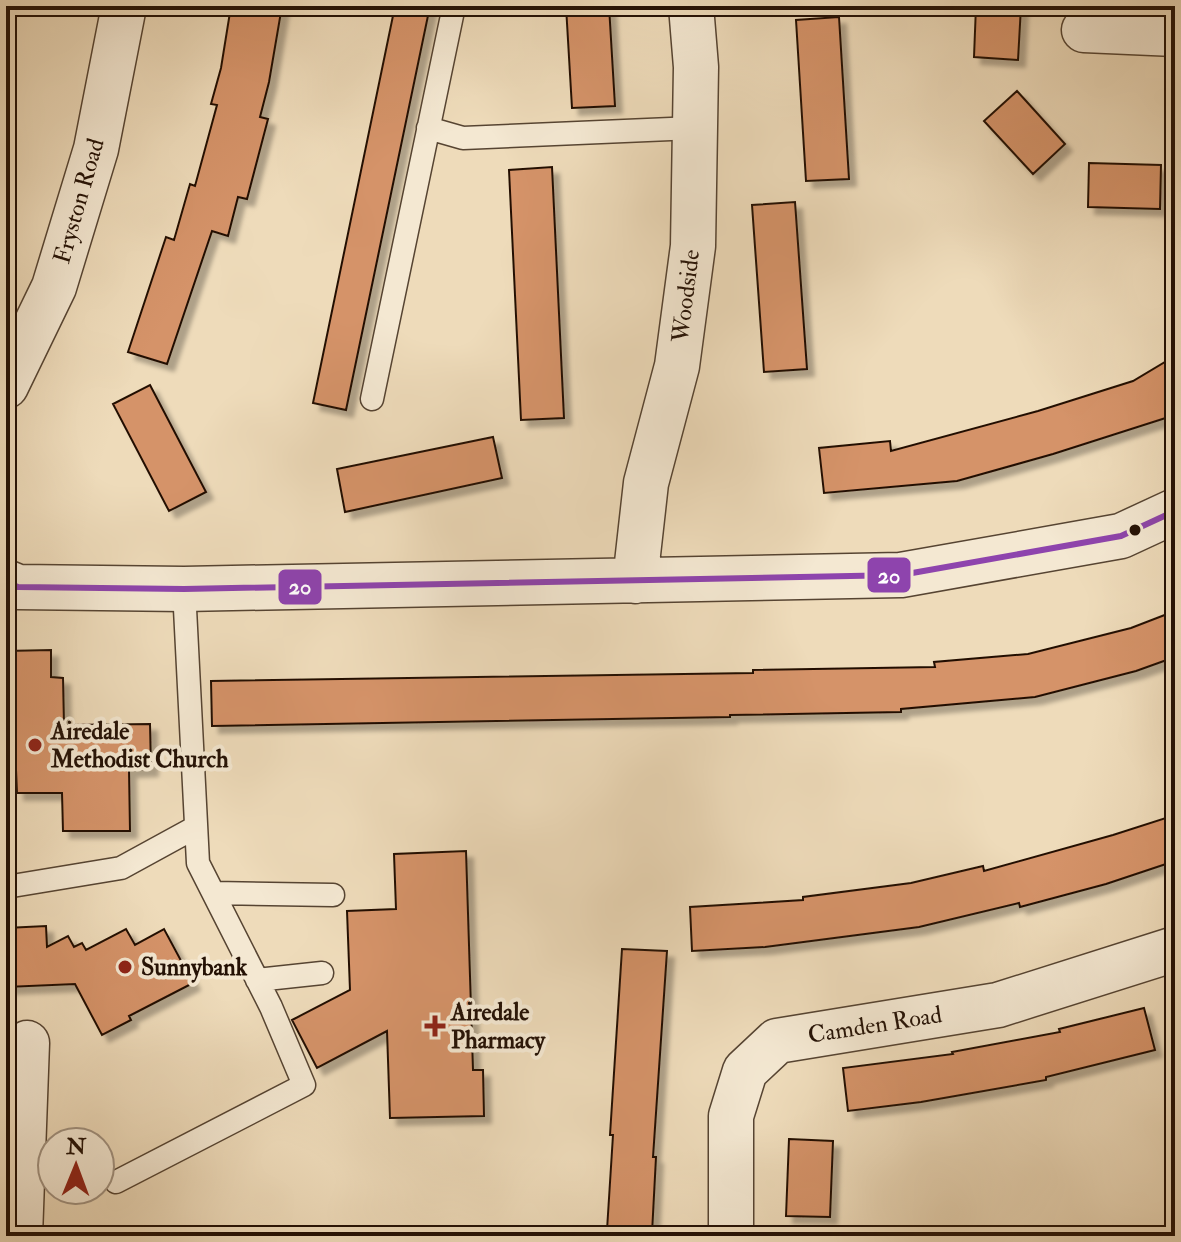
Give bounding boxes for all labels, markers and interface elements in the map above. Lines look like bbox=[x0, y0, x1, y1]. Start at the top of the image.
street label: Fryston Road bbox=[46, 135, 112, 267]
street label: Woodside bbox=[665, 248, 707, 345]
unlabelled marker bbox=[1127, 522, 1143, 538]
line badge: 20 bbox=[866, 556, 912, 594]
text: 20 bbox=[878, 562, 900, 590]
line badge: 20 bbox=[277, 568, 323, 606]
text: 20 bbox=[289, 573, 311, 601]
place label: Airedale Methodist Church bbox=[50, 716, 229, 775]
marker: Airedale Methodist Church bbox=[26, 736, 44, 754]
place label: Sunnybank bbox=[141, 952, 248, 983]
marker: Sunnybank bbox=[116, 958, 134, 976]
place label: Airedale Pharmacy bbox=[450, 997, 547, 1056]
street label: Camden Road bbox=[806, 999, 944, 1051]
marker: Airedale Pharmacy bbox=[426, 1017, 444, 1035]
north arrow bbox=[36, 1126, 116, 1206]
text: N bbox=[65, 1133, 87, 1161]

